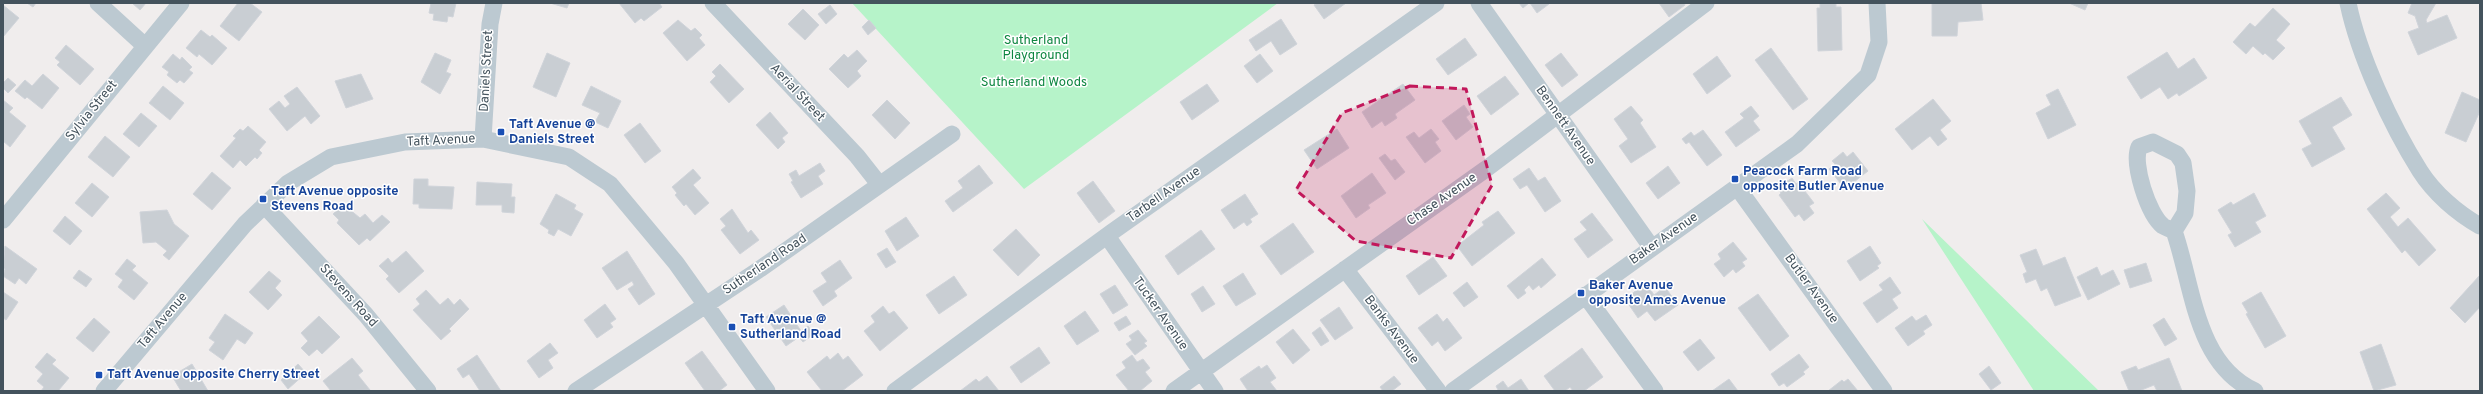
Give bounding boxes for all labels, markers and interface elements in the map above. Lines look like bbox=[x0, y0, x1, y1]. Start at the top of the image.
street label: Daniels Street bbox=[477, 30, 497, 112]
park label: Sutherland Playground bbox=[1003, 33, 1069, 64]
street label: Aerial Street bbox=[766, 61, 828, 125]
park label: Sutherland Woods bbox=[981, 75, 1087, 91]
street label: Sylvia Street bbox=[63, 77, 121, 145]
street label: Bennett Avenue bbox=[1532, 83, 1598, 169]
place label: Taft Avenue @ Daniels Street bbox=[509, 117, 596, 148]
marker: Taft Avenue @ Daniels Street bbox=[496, 127, 506, 137]
street label: Taft Avenue bbox=[406, 131, 476, 151]
street label: Tarbell Avenue bbox=[1124, 164, 1204, 226]
place label: Peacock Farm Road opposite Butler Avenue bbox=[1743, 164, 1884, 195]
street label: Chase Avenue bbox=[1404, 170, 1480, 230]
marker: Peacock Farm Road opposite Butler Avenue bbox=[1730, 174, 1740, 184]
place label: Taft Avenue opposite Stevens Road bbox=[271, 184, 399, 215]
marker: Taft Avenue opposite Stevens Road bbox=[258, 194, 268, 204]
street label: Baker Avenue bbox=[1627, 209, 1701, 269]
street label: Sutherland Road bbox=[720, 231, 810, 299]
street label: Butler Avenue bbox=[1780, 251, 1842, 327]
street label: Stevens Road bbox=[315, 261, 381, 331]
street label: Tucker Avenue bbox=[1129, 274, 1191, 354]
place label: Baker Avenue opposite Ames Avenue bbox=[1589, 278, 1726, 309]
marker: Baker Avenue opposite Ames Avenue bbox=[1576, 288, 1586, 298]
street label: Taft Avenue bbox=[135, 289, 191, 353]
street label: Banks Avenue bbox=[1360, 293, 1422, 367]
place label: Taft Avenue @ Sutherland Road bbox=[740, 312, 841, 343]
marker: Taft Avenue @ Sutherland Road bbox=[727, 322, 737, 332]
place label: Taft Avenue opposite Cherry Street bbox=[107, 367, 320, 383]
marker: Taft Avenue opposite Cherry Street bbox=[94, 370, 104, 380]

